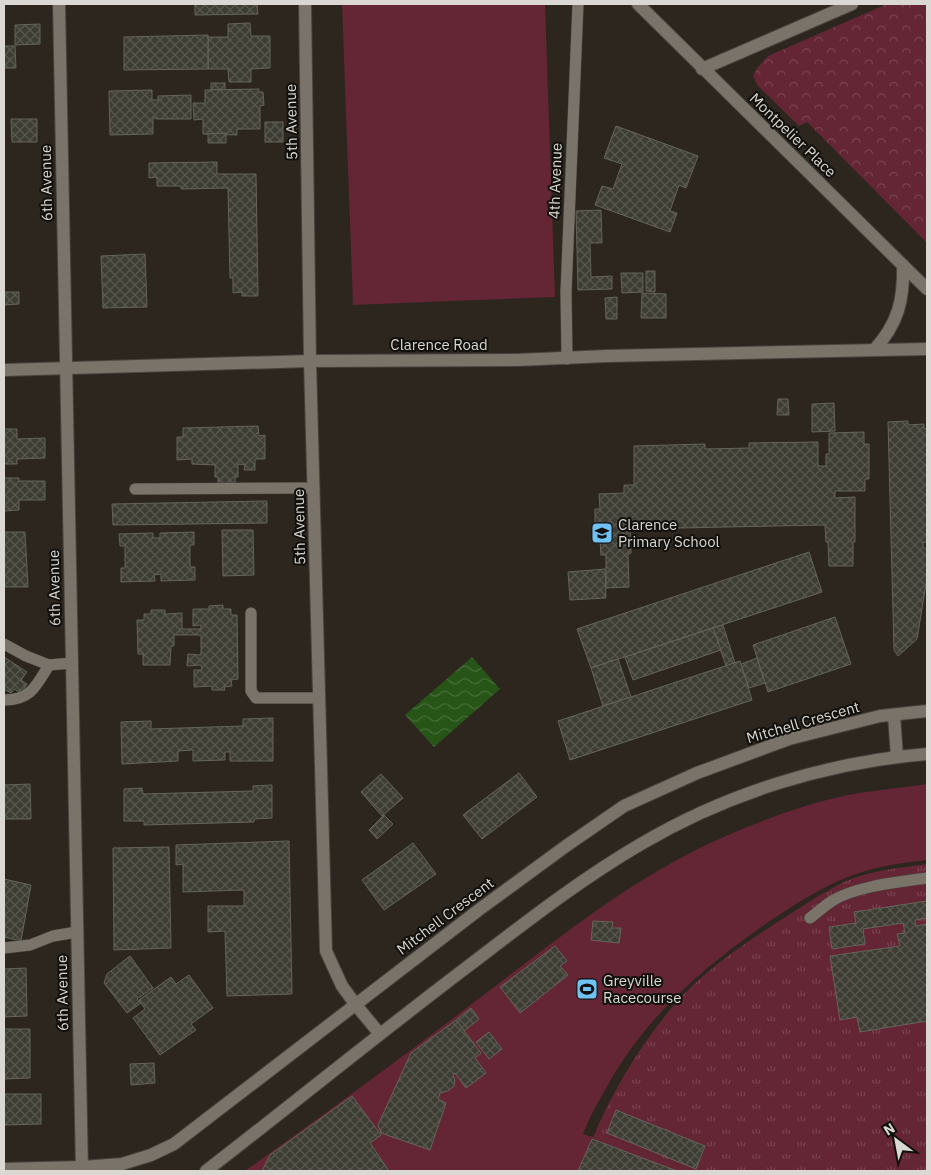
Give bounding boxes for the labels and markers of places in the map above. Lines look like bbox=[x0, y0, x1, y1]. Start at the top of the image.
place label: Clarence Primary School bbox=[618, 515, 720, 551]
school or university icon: Clarence Primary School bbox=[590, 521, 614, 545]
place label: Greyville Racecourse bbox=[603, 971, 682, 1007]
sports icon: Greyville Racecourse bbox=[575, 977, 599, 1001]

